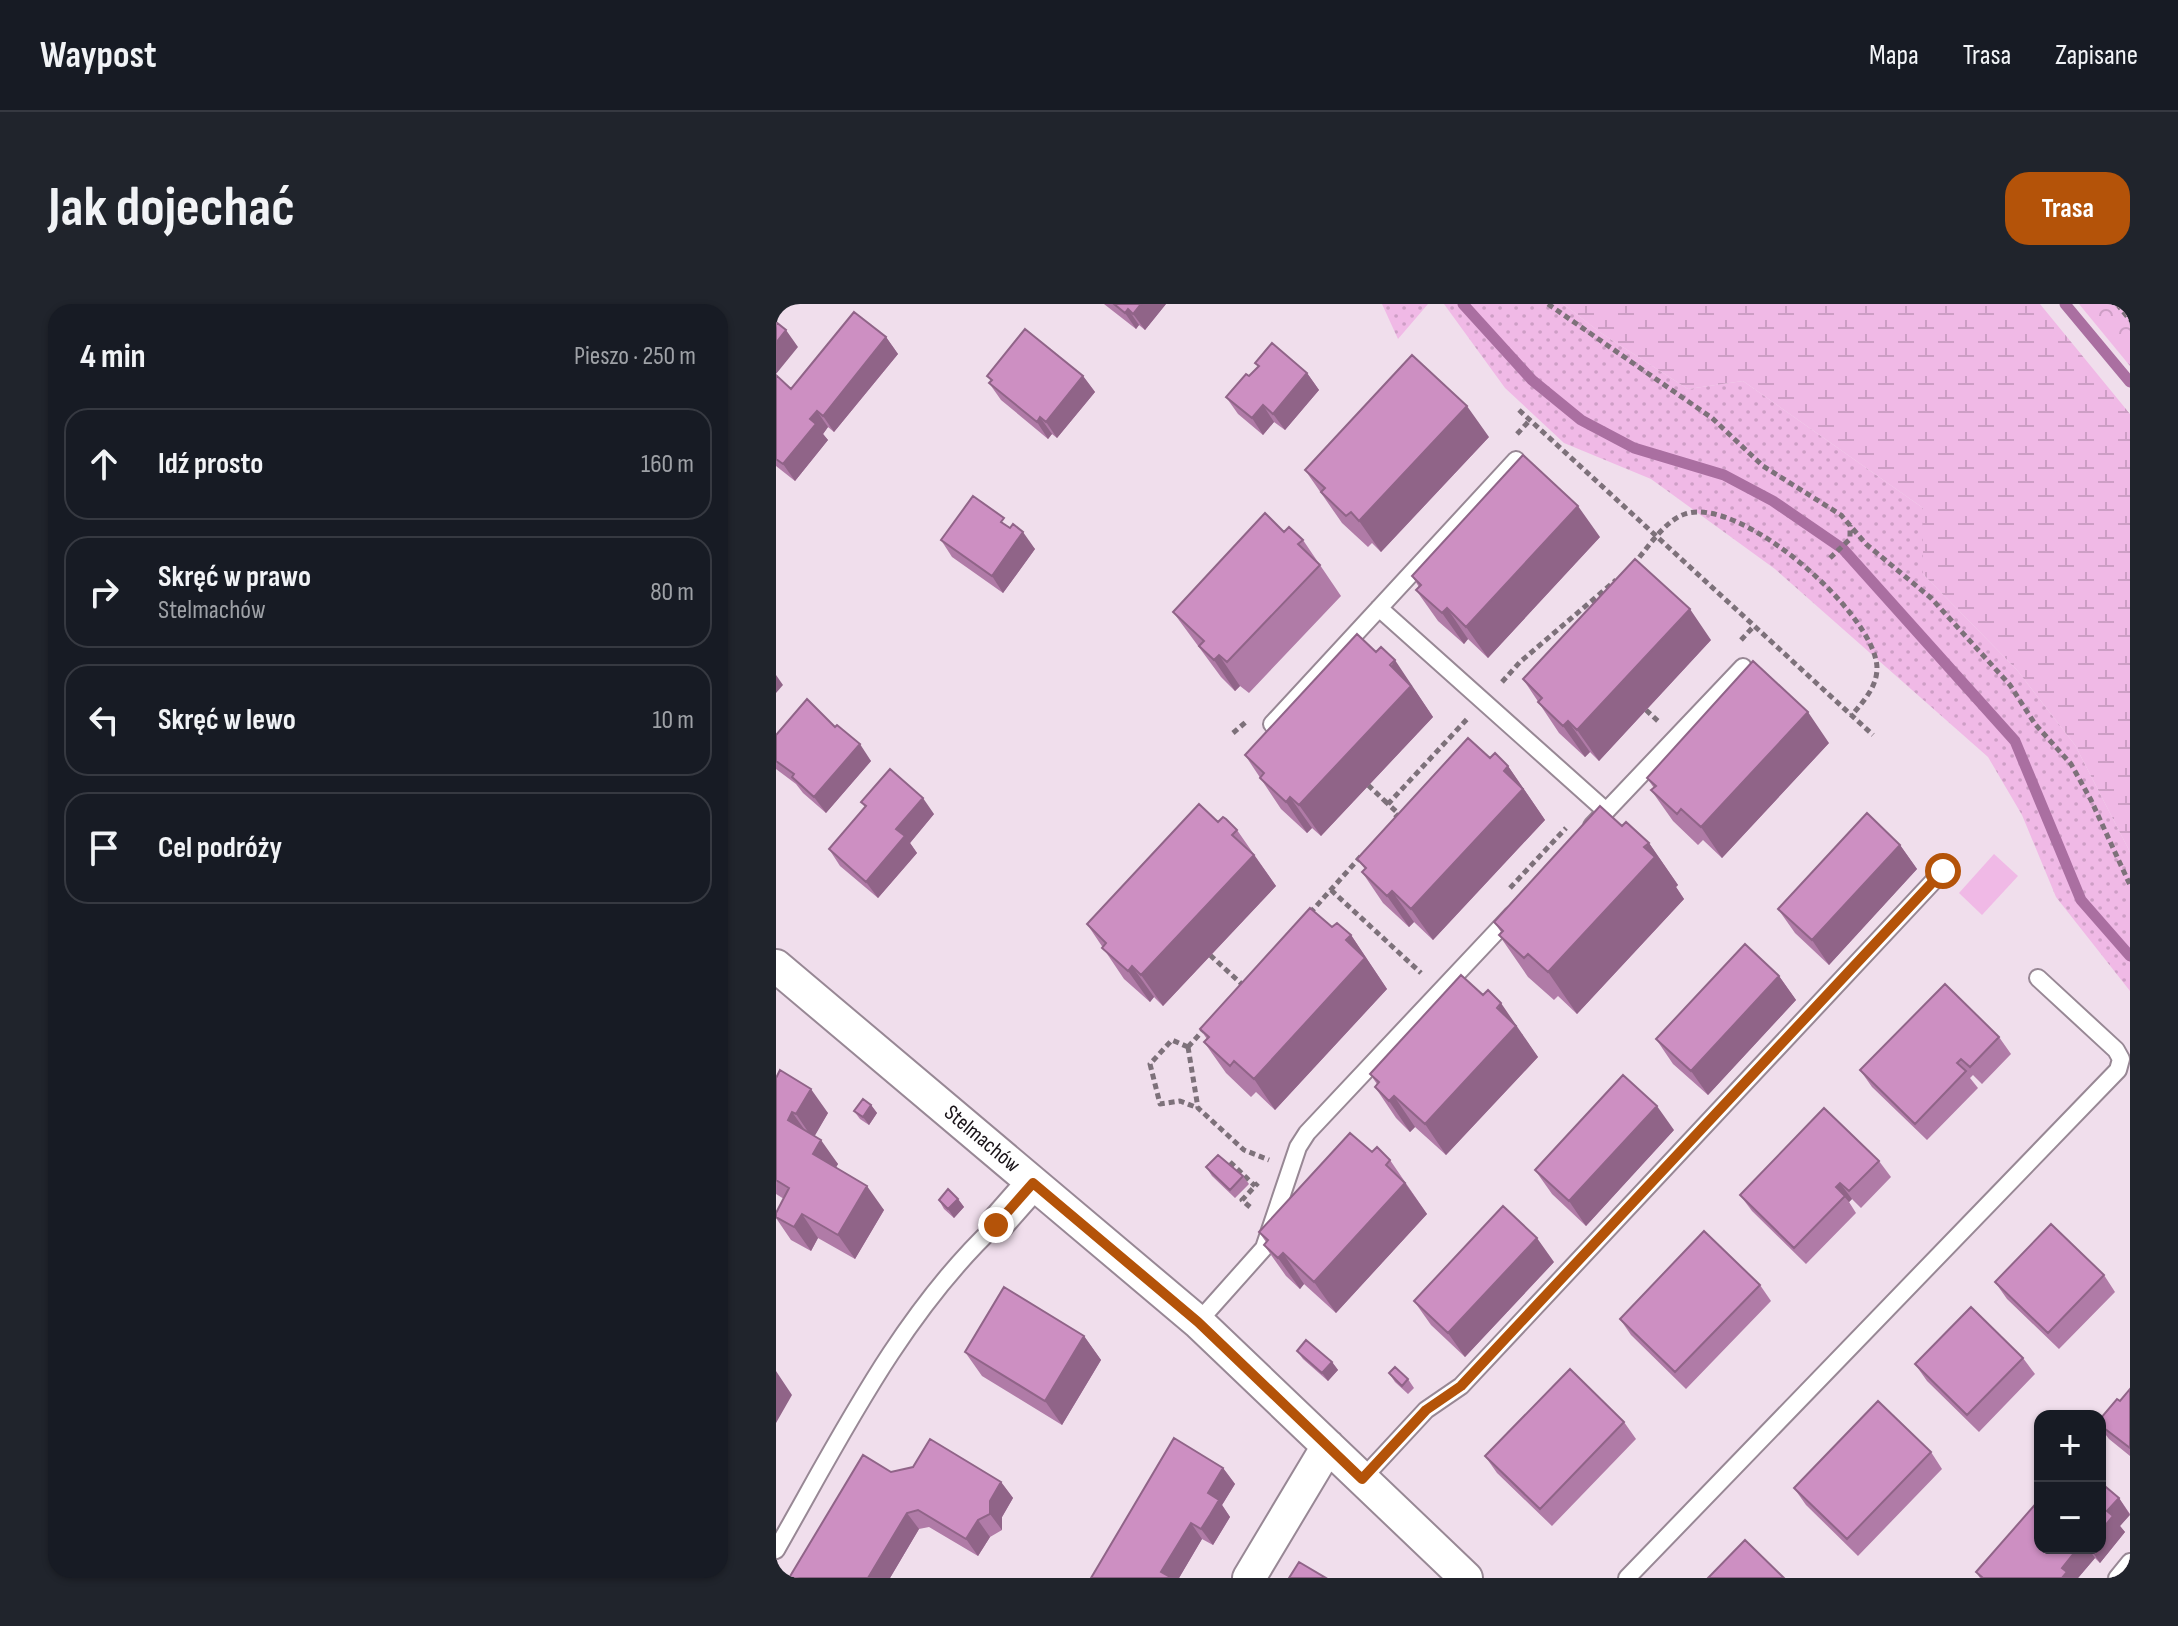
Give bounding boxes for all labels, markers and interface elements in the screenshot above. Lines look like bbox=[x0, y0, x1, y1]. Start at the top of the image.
text: Waypost bbox=[40, 33, 157, 78]
text: Mapa bbox=[1869, 39, 1919, 72]
text: Trasa bbox=[1963, 39, 2011, 72]
text: Zapisane bbox=[2055, 39, 2138, 72]
button: Trasa bbox=[2005, 172, 2130, 245]
text: Jak dojechać bbox=[48, 175, 295, 242]
text: 4 min bbox=[80, 336, 146, 377]
text: Pieszo · 250 m bbox=[574, 341, 696, 372]
icon: ahead bbox=[82, 442, 126, 486]
text: Idź prosto bbox=[158, 446, 263, 482]
text: 160 m bbox=[641, 449, 694, 480]
text: Skręć w prawo bbox=[158, 559, 311, 595]
icon: right bbox=[82, 570, 126, 614]
text: 80 m bbox=[650, 577, 694, 608]
text: Stelmachów bbox=[158, 595, 266, 626]
icon: left bbox=[82, 698, 126, 742]
text: Skręć w lewo bbox=[158, 702, 296, 738]
text: 10 m bbox=[652, 705, 694, 736]
icon: arrive bbox=[82, 826, 126, 870]
text: Cel podróży bbox=[158, 830, 282, 866]
route start bbox=[1925, 853, 1961, 889]
street label: Stelmachów bbox=[938, 1099, 1026, 1179]
route end bbox=[978, 1207, 1014, 1243]
map controls bbox=[2034, 1410, 2106, 1554]
button: + bbox=[2034, 1410, 2106, 1482]
button: − bbox=[2034, 1482, 2106, 1554]

